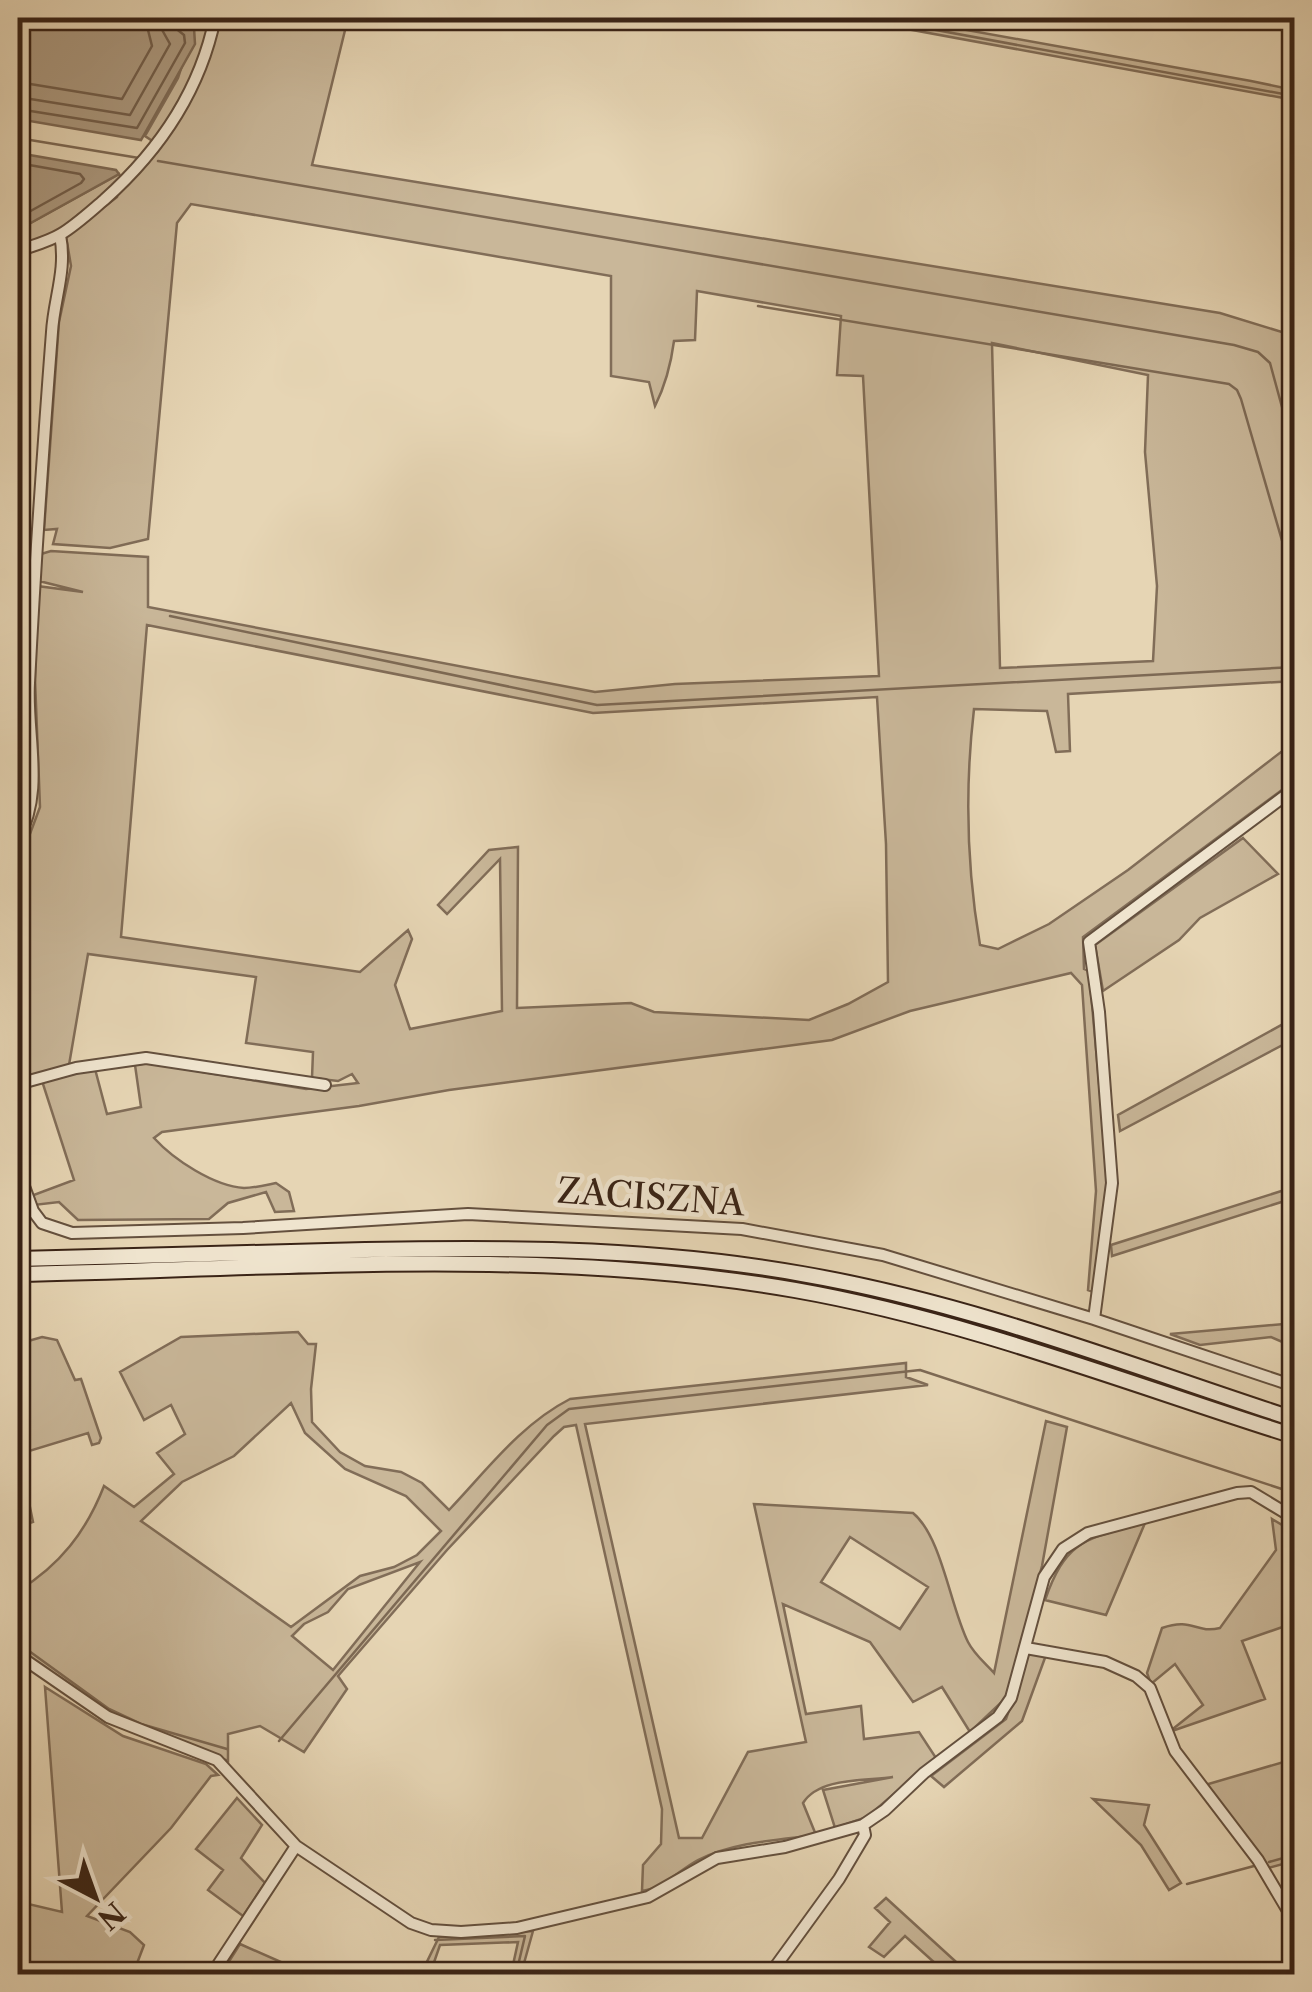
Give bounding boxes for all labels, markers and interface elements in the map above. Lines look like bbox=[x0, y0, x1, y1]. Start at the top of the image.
street label: ZACISZNA bbox=[556, 1168, 747, 1225]
north arrow bbox=[45, 1847, 145, 1947]
text: N bbox=[91, 1895, 132, 1937]

